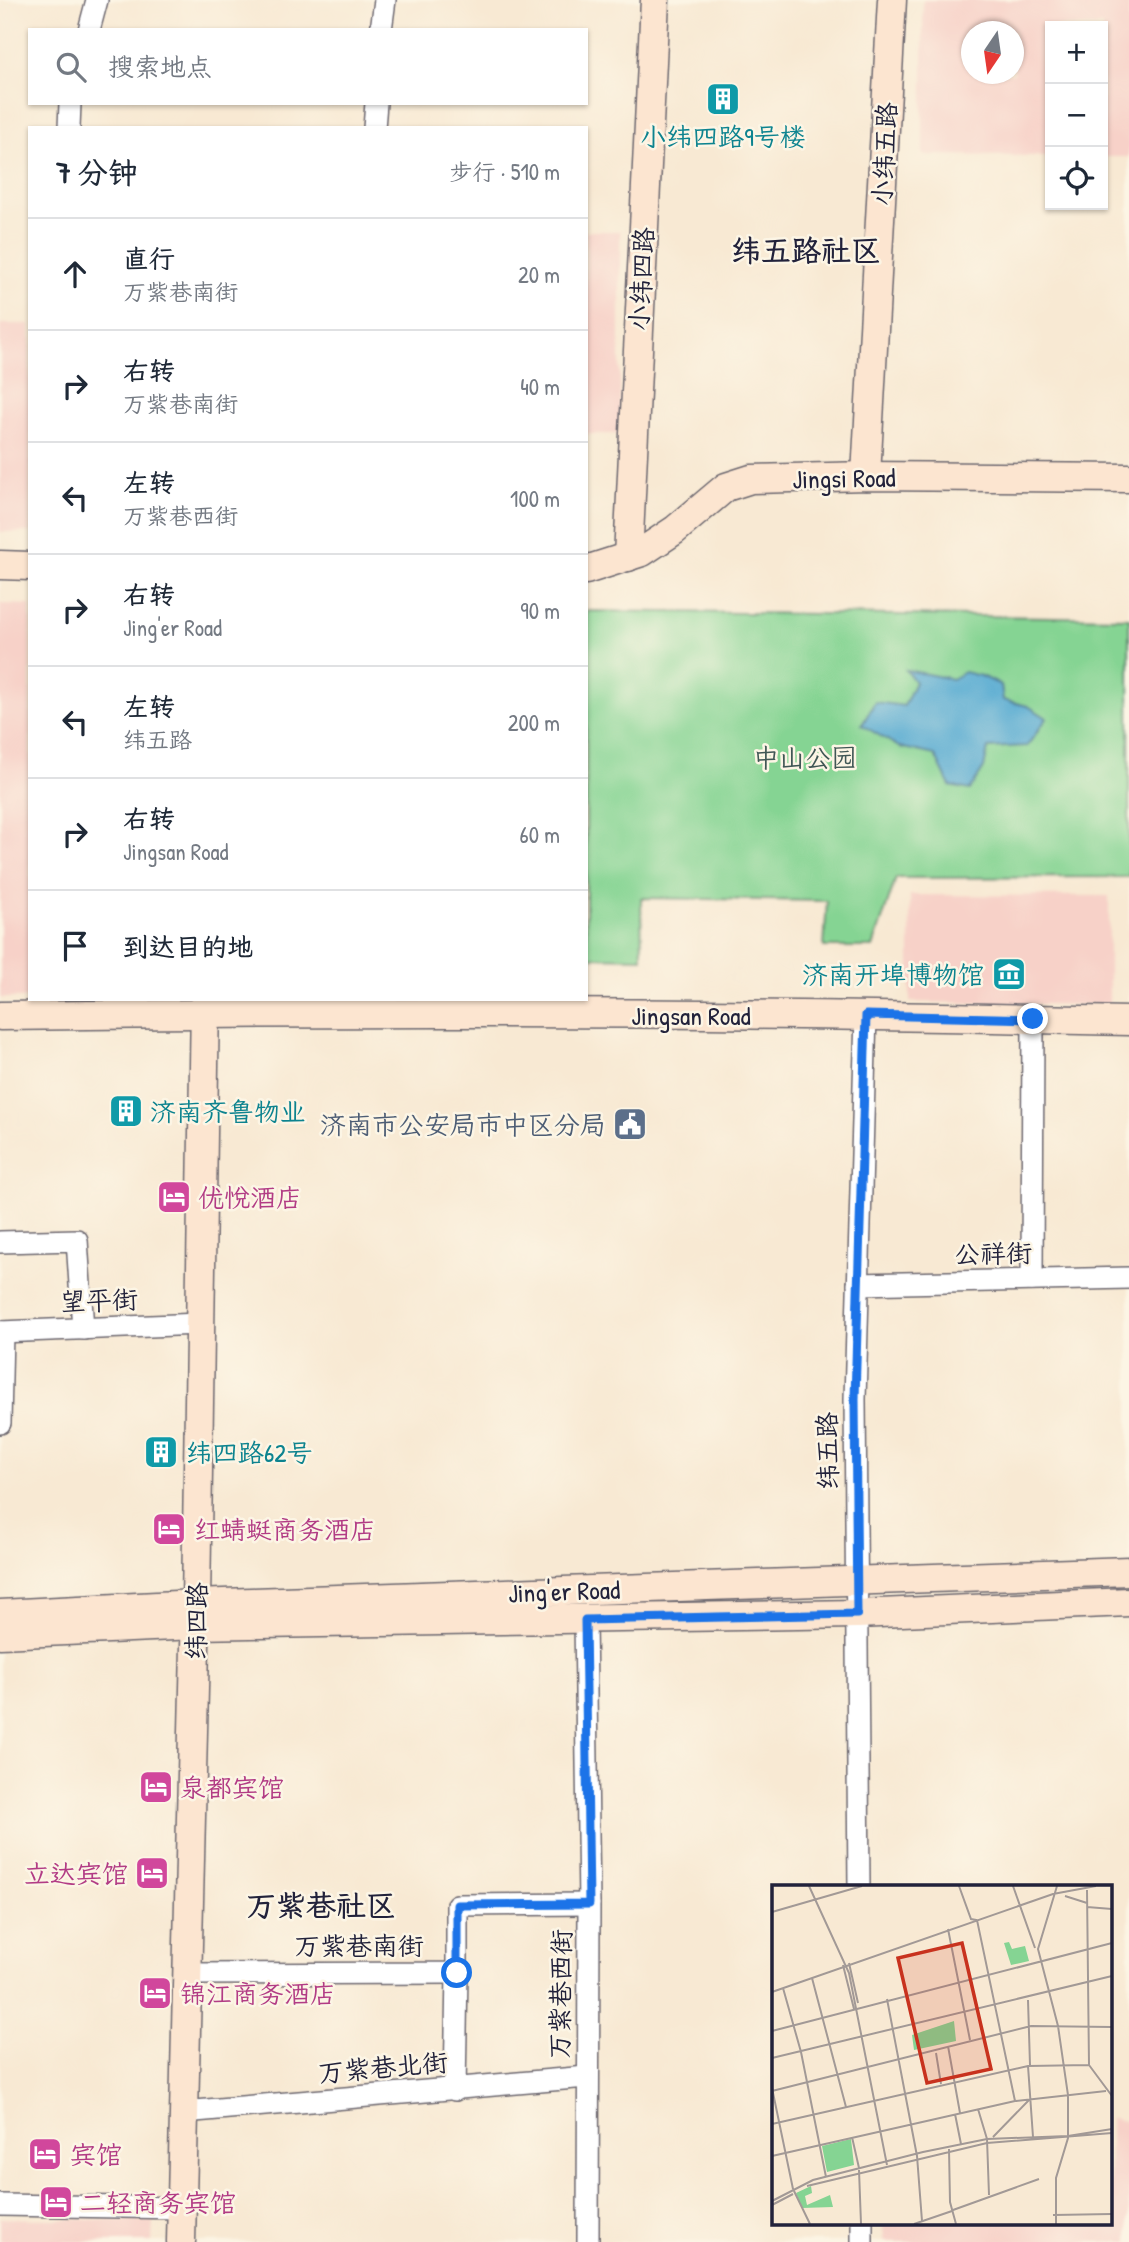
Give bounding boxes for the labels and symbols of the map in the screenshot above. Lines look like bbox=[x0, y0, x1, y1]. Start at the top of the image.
north arrow bbox=[961, 21, 1024, 84]
building icon: 小纬四路9号楼 bbox=[704, 80, 742, 118]
street label: 小纬五路 bbox=[864, 101, 904, 207]
place label: 小纬四路9号楼 bbox=[640, 119, 806, 154]
street label: 小纬四路 bbox=[621, 226, 661, 332]
district label: 纬五路社区 bbox=[731, 230, 881, 270]
street label: Jingsi Road bbox=[792, 460, 896, 496]
park label: 中山公园 bbox=[753, 740, 857, 775]
museum icon: 济南开埠博物馆 bbox=[990, 955, 1028, 993]
place label: 济南开埠博物馆 bbox=[802, 957, 984, 992]
street label: Jingsan Road bbox=[631, 998, 751, 1033]
route end bbox=[1017, 1003, 1048, 1034]
building icon: 济南齐鲁物业 bbox=[107, 1092, 145, 1130]
place label: 济南齐鲁物业 bbox=[150, 1094, 306, 1129]
public building icon: 济南市公安局市中区分局 bbox=[611, 1105, 649, 1143]
place label: 济南市公安局市中区分局 bbox=[320, 1107, 606, 1142]
hotel icon: 优悦酒店 bbox=[155, 1178, 193, 1216]
place label: 优悦酒店 bbox=[198, 1180, 302, 1215]
street label: 公祥街 bbox=[954, 1235, 1032, 1271]
street label: 望平街 bbox=[59, 1281, 139, 1319]
street label: 纬五路 bbox=[809, 1412, 845, 1490]
building icon: 纬四路62号 bbox=[142, 1433, 180, 1471]
place label: 纬四路62号 bbox=[186, 1435, 313, 1470]
hotel icon: 红蜻蜓商务酒店 bbox=[150, 1510, 188, 1548]
place label: 红蜻蜓商务酒店 bbox=[194, 1512, 376, 1547]
street label: Jing'er Road bbox=[507, 1572, 621, 1610]
street label: 纬四路 bbox=[178, 1582, 214, 1660]
hotel icon: 泉都宾馆 bbox=[137, 1768, 175, 1806]
place label: 泉都宾馆 bbox=[180, 1770, 284, 1805]
hotel icon: 立达宾馆 bbox=[133, 1854, 171, 1892]
place label: 立达宾馆 bbox=[24, 1856, 128, 1891]
district label: 万紫巷社区 bbox=[246, 1885, 396, 1925]
inset map bbox=[772, 1885, 1112, 2224]
street label: 万紫巷南街 bbox=[294, 1928, 424, 1963]
street label: 万紫巷西街 bbox=[541, 1929, 579, 2059]
route start bbox=[441, 1957, 472, 1988]
hotel icon: 锦江商务酒店 bbox=[136, 1974, 174, 2012]
place label: 锦江商务酒店 bbox=[180, 1976, 336, 2011]
street label: 万紫巷北街 bbox=[317, 2044, 449, 2090]
hotel icon: 宾馆 bbox=[26, 2135, 64, 2173]
place label: 宾馆 bbox=[70, 2137, 122, 2172]
hotel icon: 二轻商务宾馆 bbox=[37, 2183, 75, 2221]
place label: 二轻商务宾馆 bbox=[80, 2185, 236, 2220]

